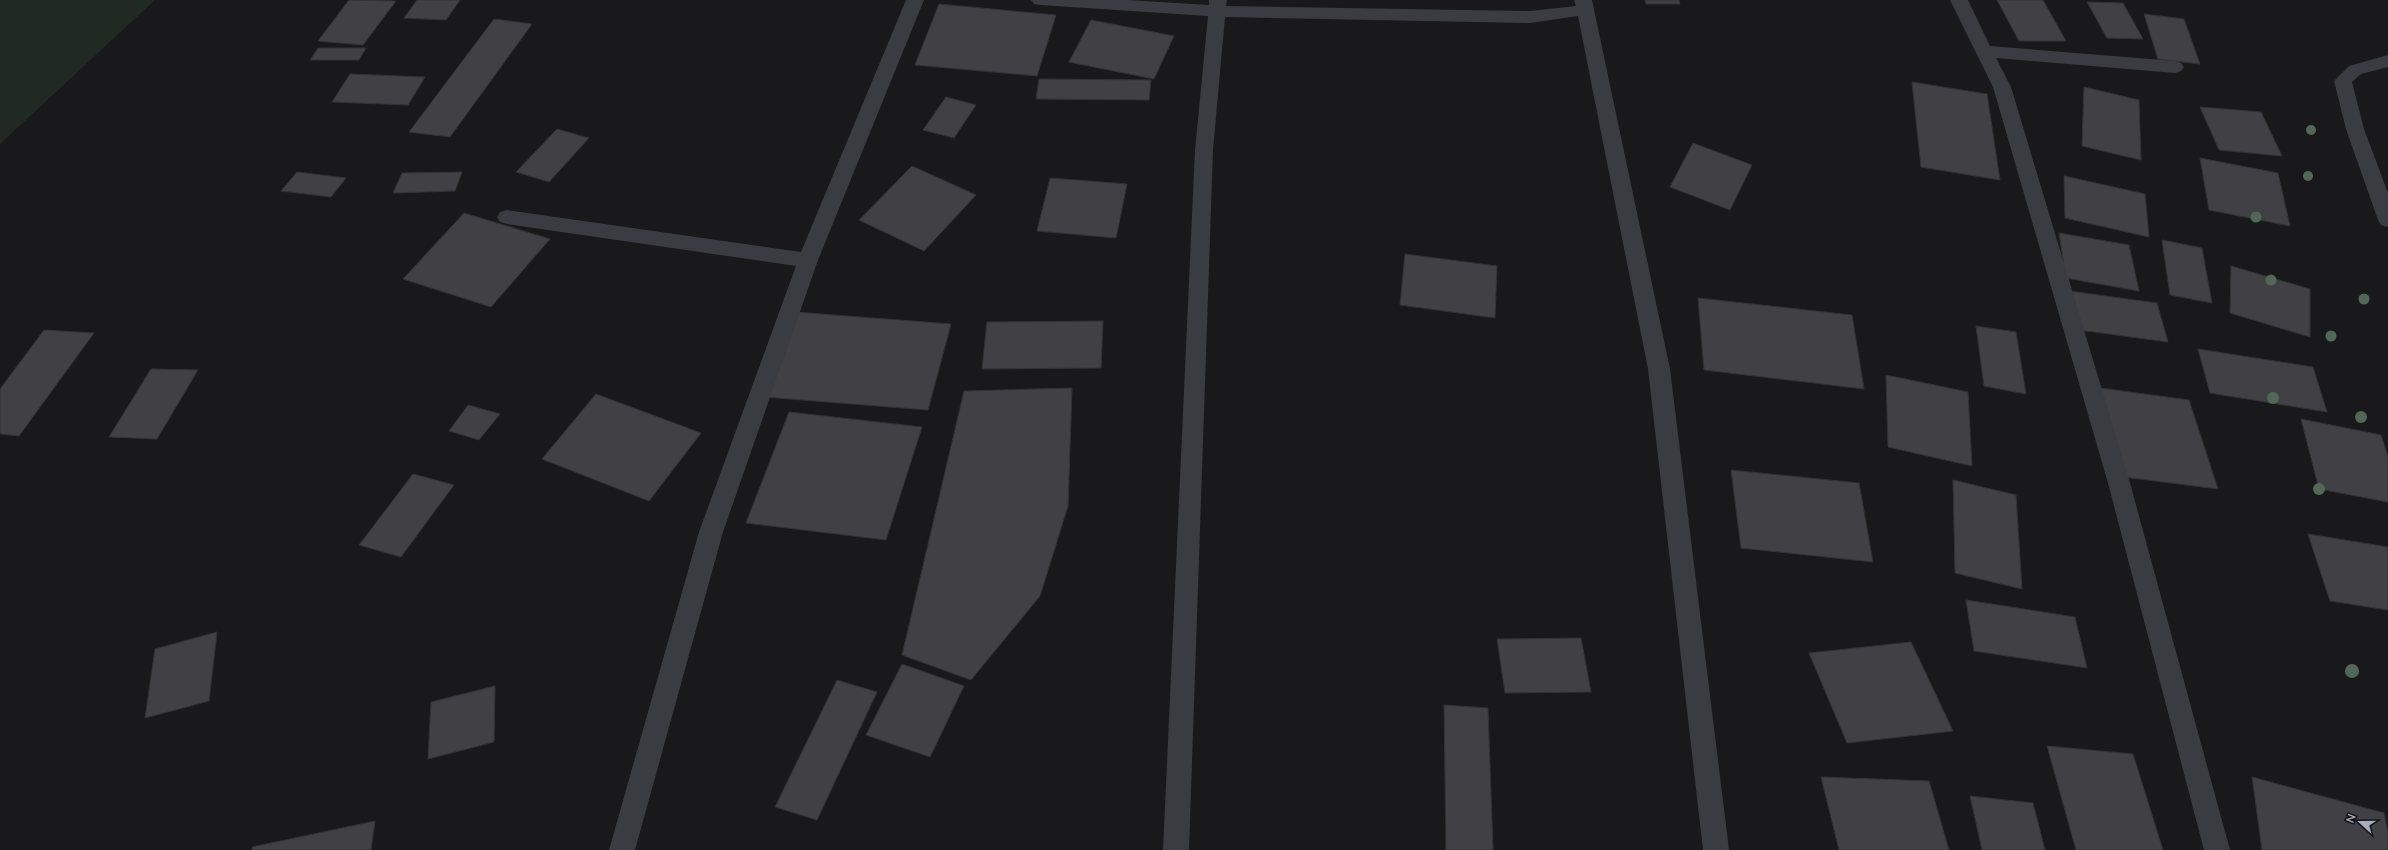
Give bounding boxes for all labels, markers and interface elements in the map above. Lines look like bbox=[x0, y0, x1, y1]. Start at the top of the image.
north arrow bbox=[2340, 802, 2380, 842]
text: N bbox=[2343, 812, 2358, 825]

